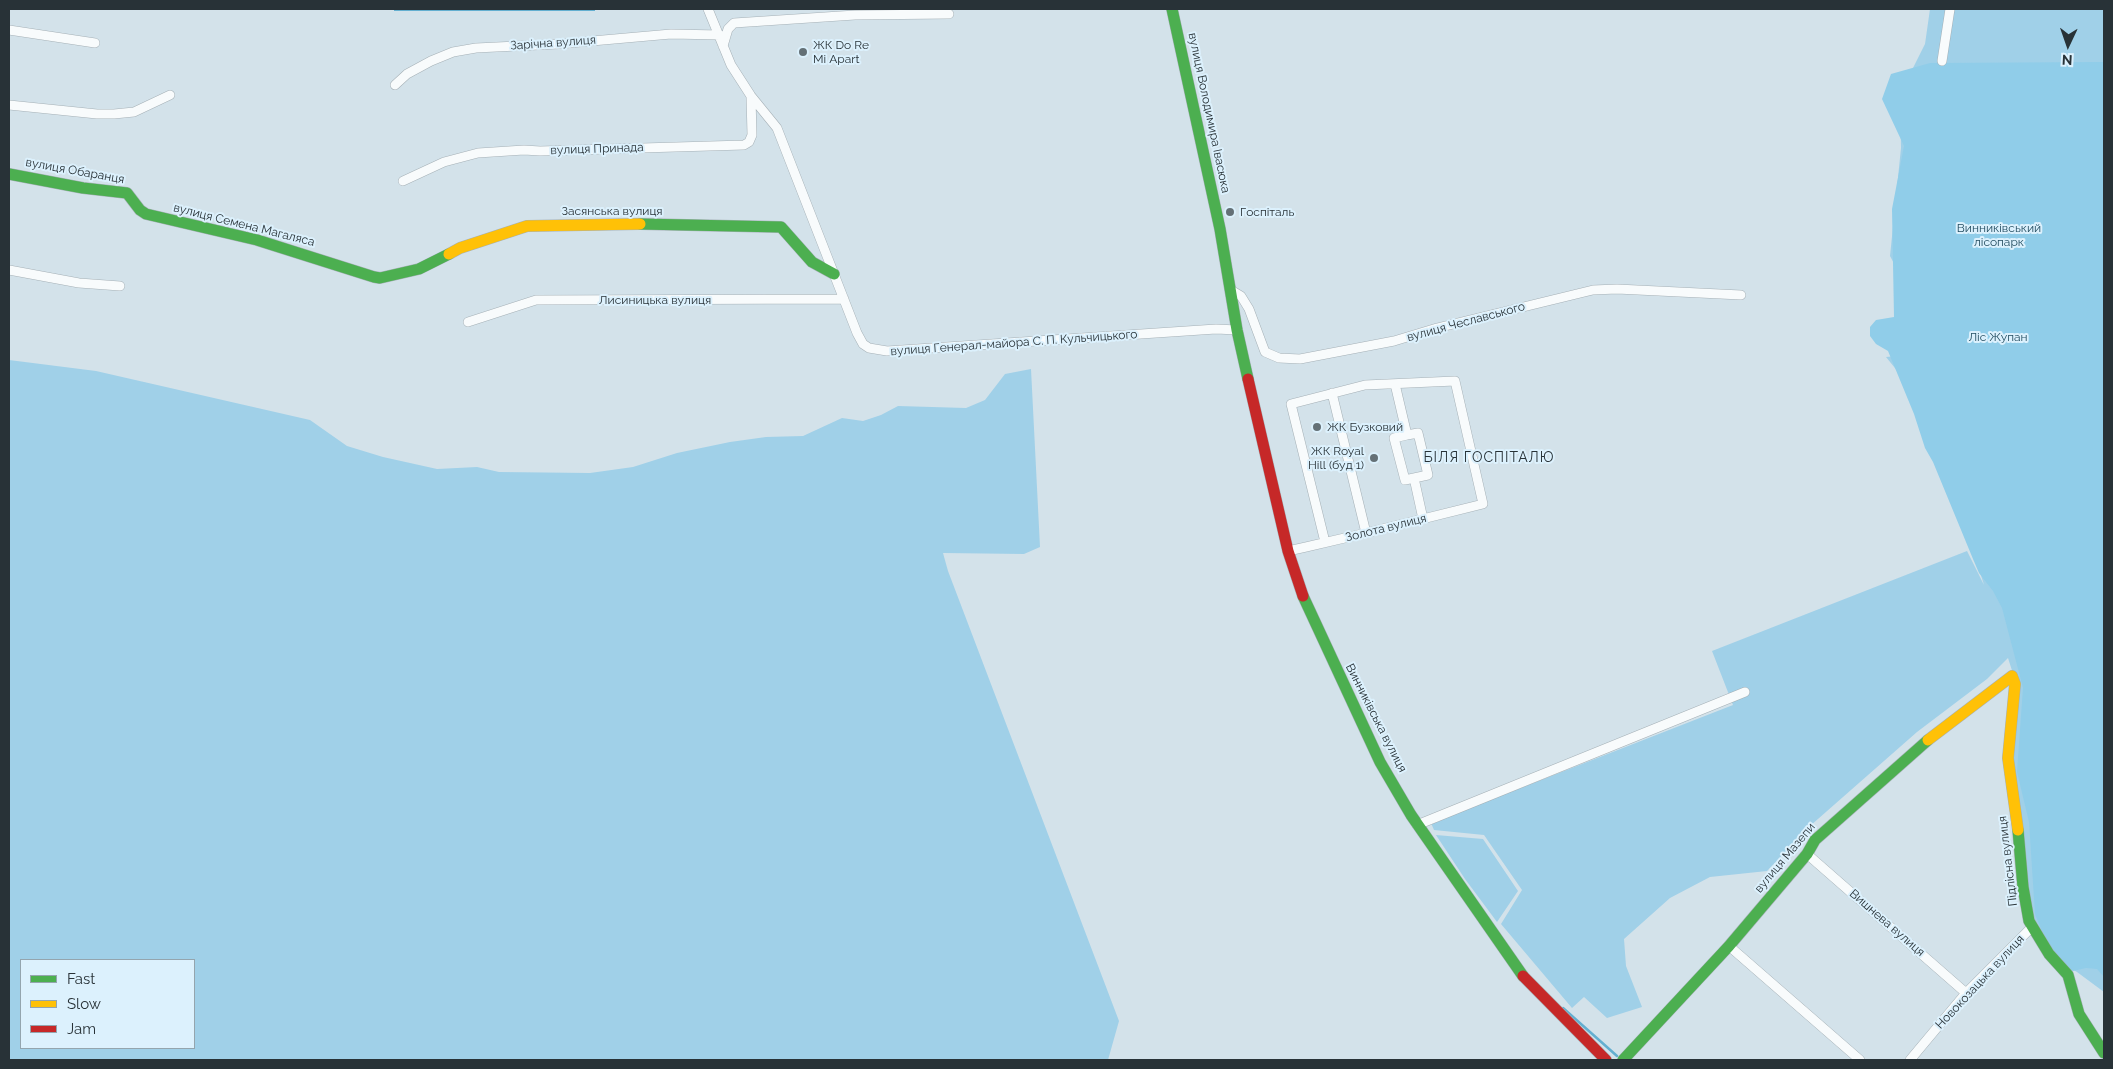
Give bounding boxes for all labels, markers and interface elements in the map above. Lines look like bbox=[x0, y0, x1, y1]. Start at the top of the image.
north arrow bbox=[2043, 20, 2093, 70]
street label: вулиця Володимира Івасюка bbox=[1185, 32, 1233, 194]
street label: Зарічна вулиця bbox=[510, 33, 596, 53]
place label: ЖК Do Re Mi Apart bbox=[813, 38, 869, 66]
marker: ЖК Do Re Mi Apart bbox=[797, 46, 809, 58]
text: N bbox=[2061, 52, 2073, 68]
street label: вулиця Принада bbox=[550, 140, 644, 158]
street label: вулиця Обаранця bbox=[24, 155, 126, 187]
street label: вулиця Семена Магаляса bbox=[172, 200, 316, 250]
street label: Засянська вулиця bbox=[561, 204, 663, 218]
place label: Госпіталь bbox=[1240, 205, 1294, 219]
marker: Госпіталь bbox=[1224, 206, 1236, 218]
park label: Винниківський лісопарк bbox=[1957, 221, 2041, 249]
street label: Лисиницька вулиця bbox=[599, 293, 711, 307]
street label: вулиця Чеславського bbox=[1405, 299, 1527, 345]
street label: вулиця Генерал-майора С. П. Кульчицького bbox=[890, 327, 1138, 359]
park label: Ліс Жупан bbox=[1968, 330, 2028, 344]
place label: ЖК Бузковий bbox=[1327, 420, 1403, 434]
marker: ЖК Бузковий bbox=[1311, 421, 1323, 433]
place label: ЖК Royal Hill (буд 1) bbox=[1308, 444, 1364, 472]
district label: БІЛЯ ГОСПІТАЛЮ bbox=[1422, 450, 1556, 466]
marker: ЖК Royal Hill (буд 1) bbox=[1368, 452, 1380, 464]
street label: Золота вулиця bbox=[1344, 511, 1428, 545]
street label: Винниківська вулиця bbox=[1342, 661, 1410, 775]
street label: Підлісна вулиця bbox=[1995, 815, 2021, 907]
street label: вулиця Мазепи bbox=[1752, 820, 1818, 896]
street label: Вишнева вулиця bbox=[1847, 886, 1927, 960]
street label: Новокозацька вулиця bbox=[1933, 932, 2027, 1032]
legend bbox=[20, 959, 195, 1049]
text: Fast bbox=[67, 970, 95, 988]
text: Slow bbox=[67, 995, 101, 1013]
text: Jam bbox=[67, 1020, 96, 1038]

